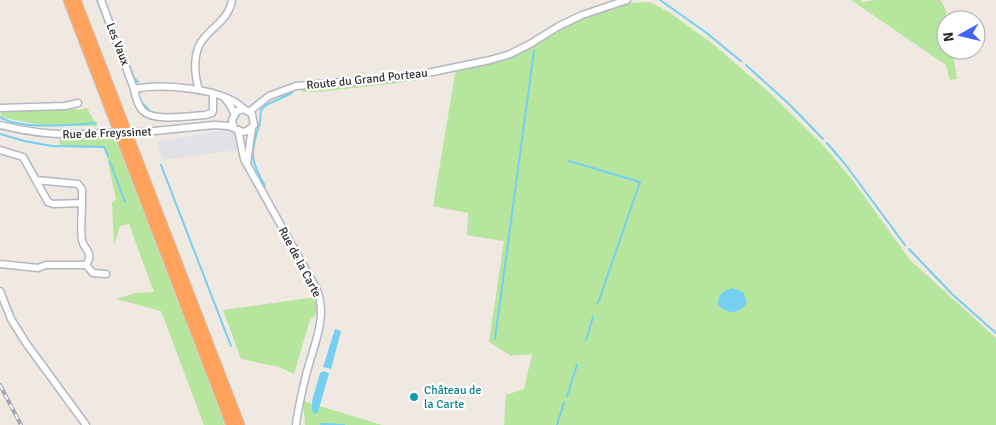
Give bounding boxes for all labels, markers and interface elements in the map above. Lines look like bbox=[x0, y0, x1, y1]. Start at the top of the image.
north arrow bbox=[936, 10, 986, 60]
street label: Les Vaux bbox=[103, 21, 133, 68]
text: N bbox=[940, 31, 958, 43]
street label: Route du Grand Porteau bbox=[306, 66, 428, 93]
street label: Rue de Freyssinet bbox=[62, 124, 152, 143]
street label: Rue de la Carte bbox=[275, 225, 324, 300]
place label: Château de la Carte bbox=[424, 383, 481, 412]
marker: Château de la Carte bbox=[408, 391, 420, 403]

